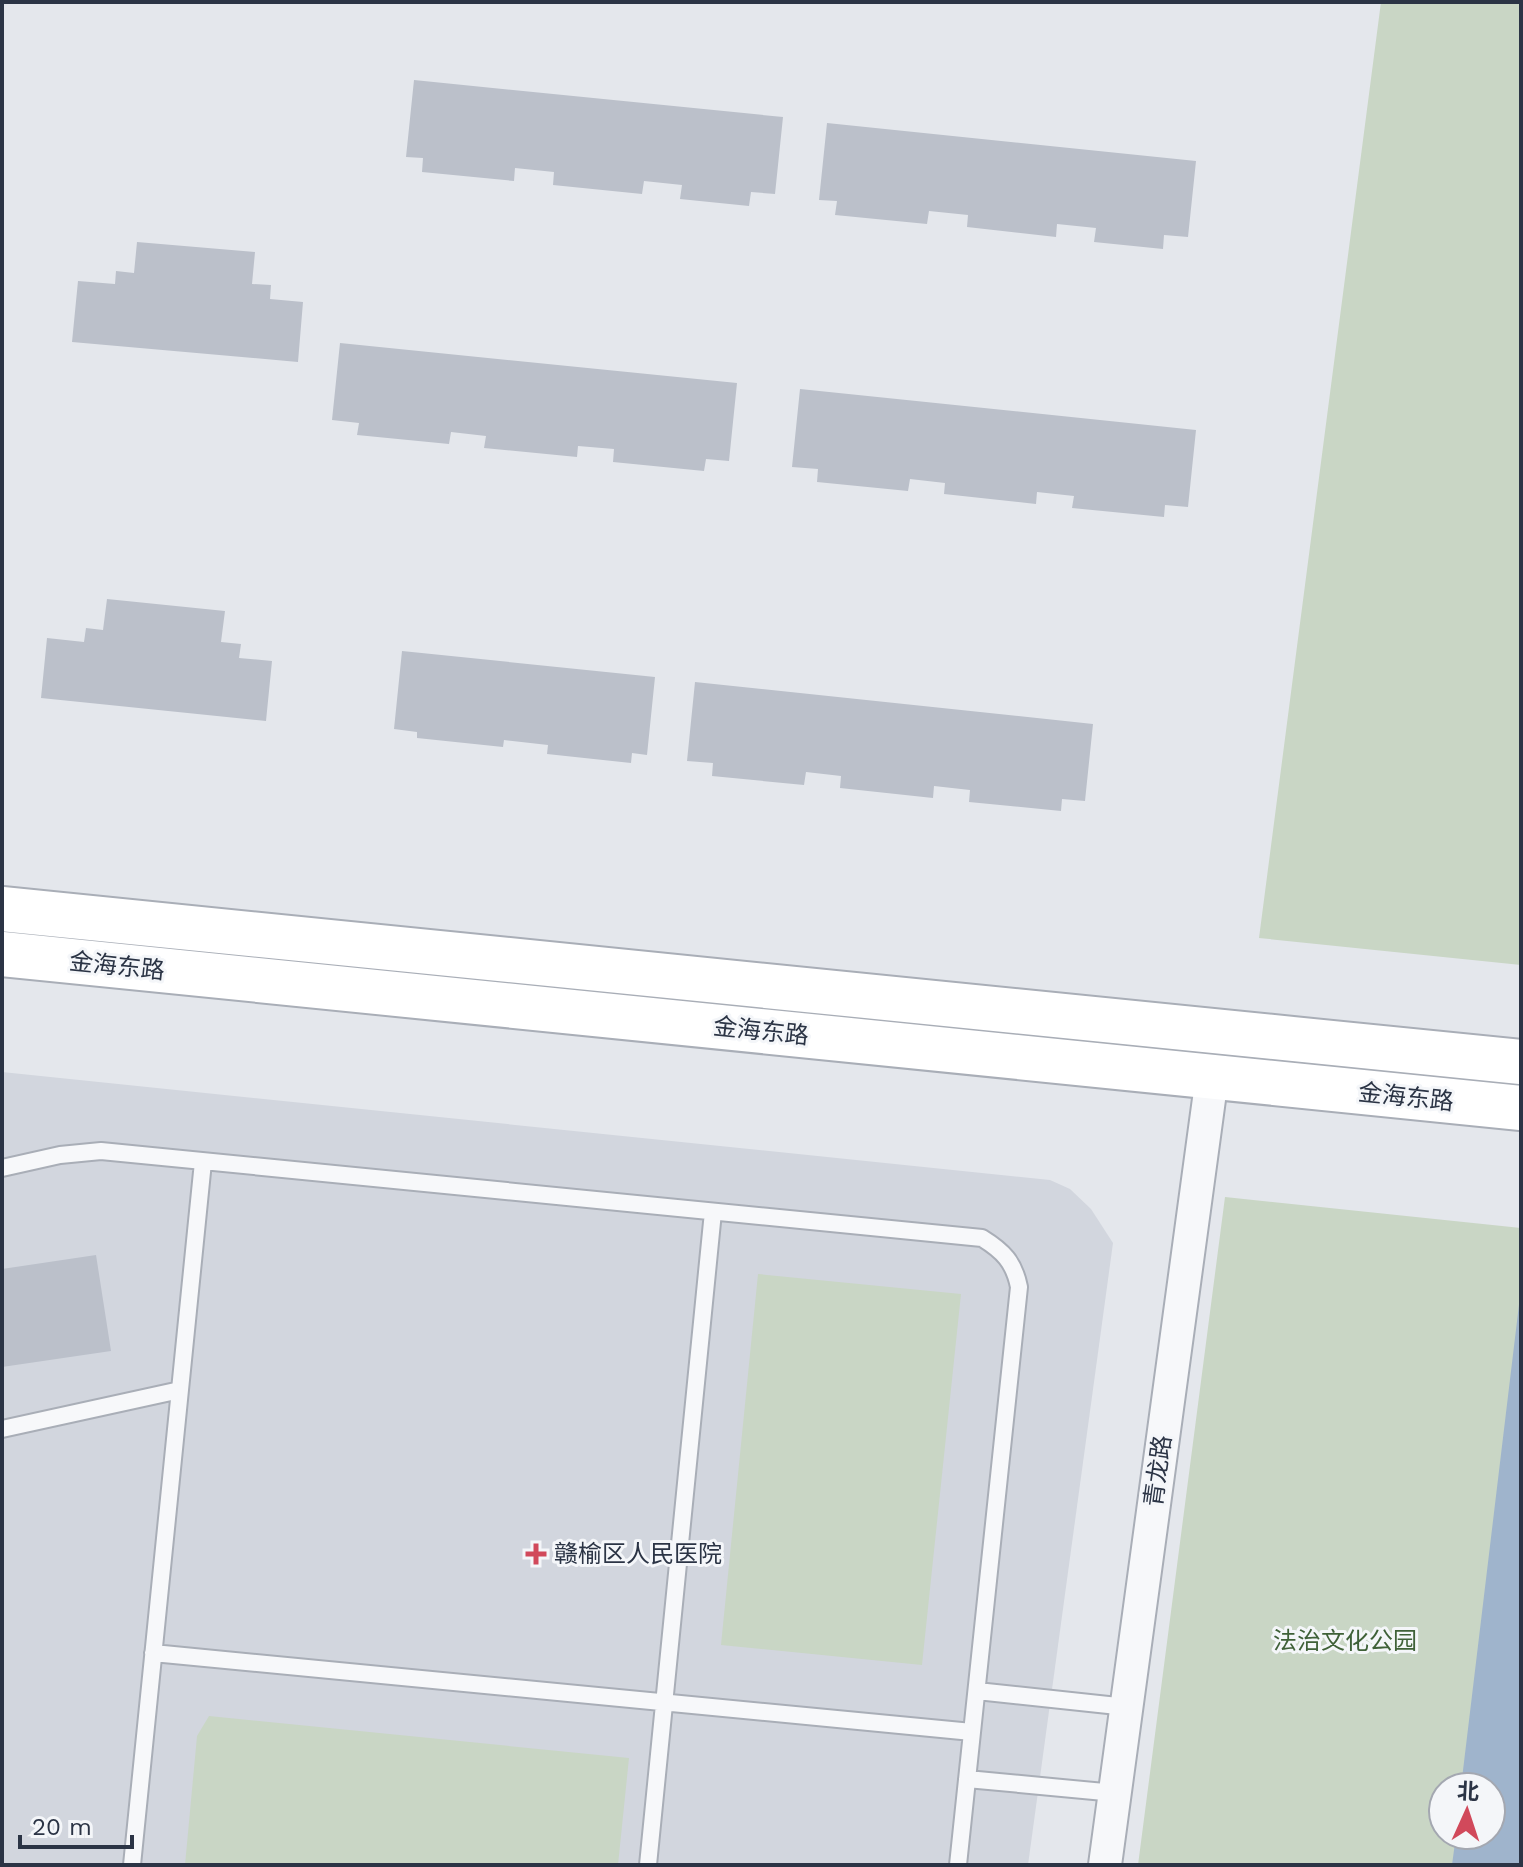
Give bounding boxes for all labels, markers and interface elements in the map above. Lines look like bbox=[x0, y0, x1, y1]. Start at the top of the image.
street label: 金海东路 bbox=[68, 947, 166, 985]
street label: 金海东路 bbox=[712, 1012, 810, 1050]
street label: 金海东路 bbox=[1357, 1078, 1455, 1116]
street label: 青龙路 bbox=[1139, 1433, 1177, 1509]
place label: 赣榆区人民医院 bbox=[554, 1540, 722, 1568]
marker: 赣榆区人民医院 bbox=[525, 1543, 547, 1565]
park label: 法治文化公园 bbox=[1273, 1627, 1417, 1655]
north arrow bbox=[1427, 1771, 1507, 1851]
text: 北 bbox=[1456, 1778, 1480, 1805]
scale bar bbox=[20, 1799, 132, 1849]
text: 20 m bbox=[32, 1813, 92, 1841]

